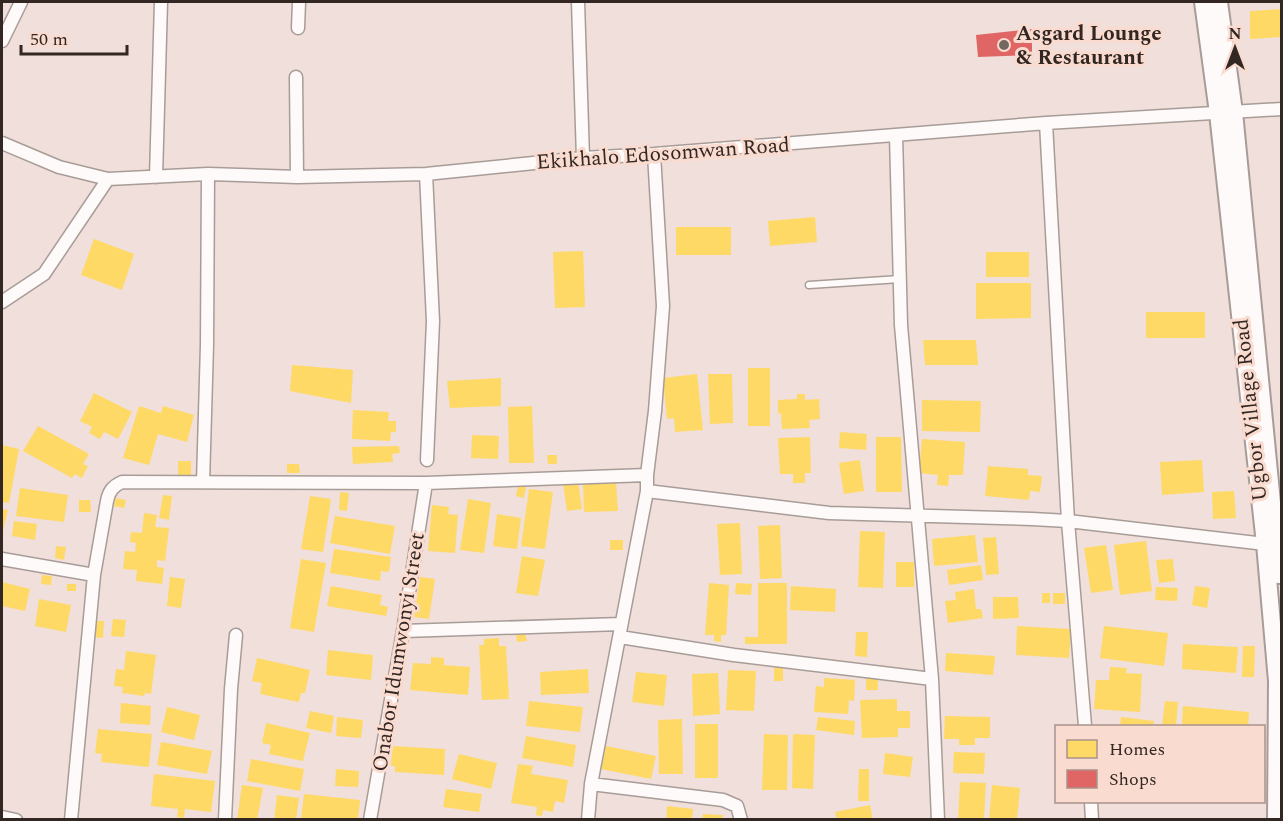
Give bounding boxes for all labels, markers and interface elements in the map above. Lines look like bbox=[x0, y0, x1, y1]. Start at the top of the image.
scale bar bbox=[21, 18, 128, 56]
place label: Asgard Lounge & Restaurant bbox=[1016, 18, 1162, 74]
north arrow bbox=[1205, 18, 1265, 78]
text: N bbox=[1228, 22, 1242, 46]
text: 50 m bbox=[30, 26, 68, 53]
marker: Asgard Lounge & Restaurant bbox=[997, 38, 1011, 52]
street label: Ekikhalo Edosomwan Road bbox=[535, 129, 791, 179]
street label: Ugbor Village Road bbox=[1226, 317, 1276, 503]
street label: Onabor Idumwonyi Street bbox=[364, 530, 434, 774]
legend bbox=[1055, 725, 1265, 803]
text: Homes bbox=[1109, 736, 1165, 763]
text: Shops bbox=[1109, 766, 1157, 793]

